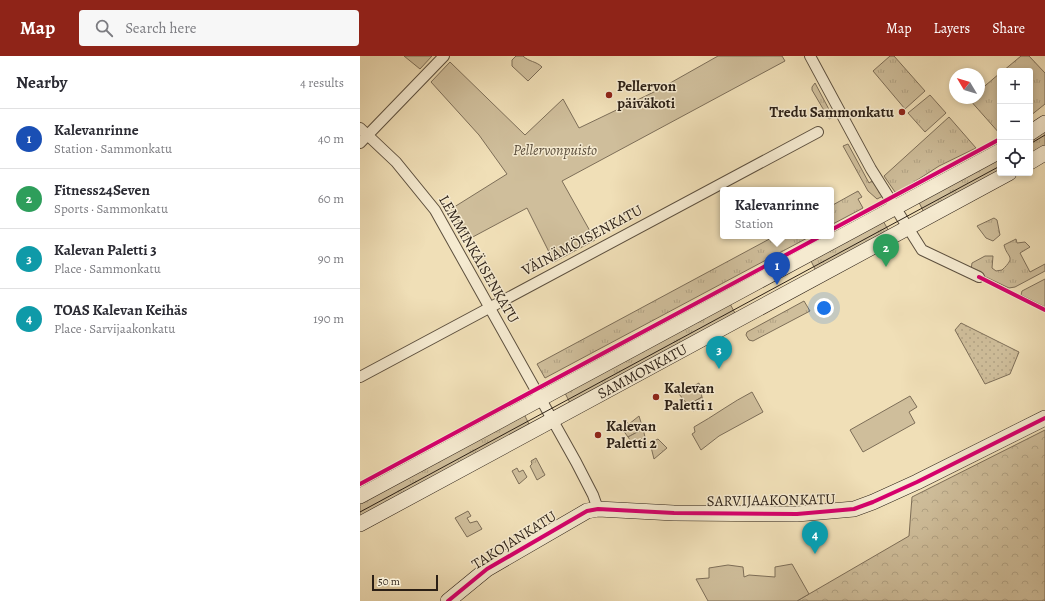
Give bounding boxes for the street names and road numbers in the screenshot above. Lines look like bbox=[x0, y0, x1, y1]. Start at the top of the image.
street label: LEMMINKÄISENKATU bbox=[434, 191, 524, 327]
street label: VÄINÄMÖISENKATU bbox=[517, 200, 646, 281]
street label: SAMMONKATU bbox=[594, 339, 691, 404]
street label: SARVIJAAKONKATU bbox=[707, 489, 835, 511]
street label: TAKOJANKATU bbox=[468, 506, 560, 574]

